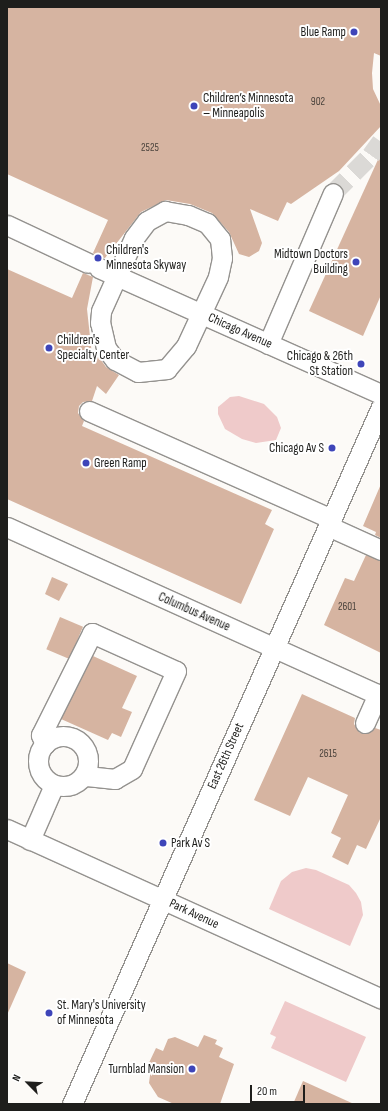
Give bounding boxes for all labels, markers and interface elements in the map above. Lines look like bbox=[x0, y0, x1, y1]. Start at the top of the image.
place label: Blue Ramp bbox=[301, 24, 346, 40]
marker: Blue Ramp bbox=[349, 27, 359, 37]
place label: Children’s Minnesota – Minneapolis bbox=[203, 91, 293, 122]
house number: 902 bbox=[311, 95, 325, 109]
marker: Children’s Minnesota – Minneapolis bbox=[188, 100, 200, 112]
house number: 2525 bbox=[141, 141, 159, 155]
place label: Children's Minnesota Skyway bbox=[106, 243, 186, 274]
place label: Midtown Doctors Building bbox=[274, 247, 348, 278]
marker: Children's Minnesota Skyway bbox=[93, 253, 103, 263]
marker: Midtown Doctors Building bbox=[351, 257, 361, 267]
street label: Chicago Avenue bbox=[205, 310, 275, 352]
place label: Children's Specialty Center bbox=[57, 333, 129, 364]
marker: Children's Specialty Center bbox=[44, 343, 54, 353]
place label: Chicago & 26th St Station bbox=[287, 349, 353, 380]
marker: Chicago & 26th St Station bbox=[356, 359, 366, 369]
place label: Chicago Av S bbox=[269, 440, 324, 456]
marker: Chicago Av S bbox=[327, 443, 337, 453]
place label: Green Ramp bbox=[94, 455, 147, 471]
marker: Green Ramp bbox=[81, 458, 91, 468]
street label: Columbus Avenue bbox=[156, 589, 232, 635]
house number: 2601 bbox=[338, 600, 356, 614]
street label: East 26th Street bbox=[204, 720, 248, 792]
house number: 2615 bbox=[319, 747, 337, 761]
place label: Park Av S bbox=[171, 835, 210, 851]
marker: Park Av S bbox=[158, 838, 168, 848]
street label: Park Avenue bbox=[167, 896, 221, 932]
place label: St. Mary's University of Minnesota bbox=[57, 998, 146, 1029]
marker: St. Mary's University of Minnesota bbox=[44, 1008, 54, 1018]
place label: Turnblad Mansion bbox=[108, 1061, 184, 1077]
north arrow bbox=[8, 1063, 48, 1103]
marker: Turnblad Mansion bbox=[187, 1064, 197, 1074]
text: N bbox=[9, 1073, 24, 1083]
scale bar bbox=[252, 1077, 307, 1103]
text: 20 m bbox=[257, 1084, 277, 1099]

